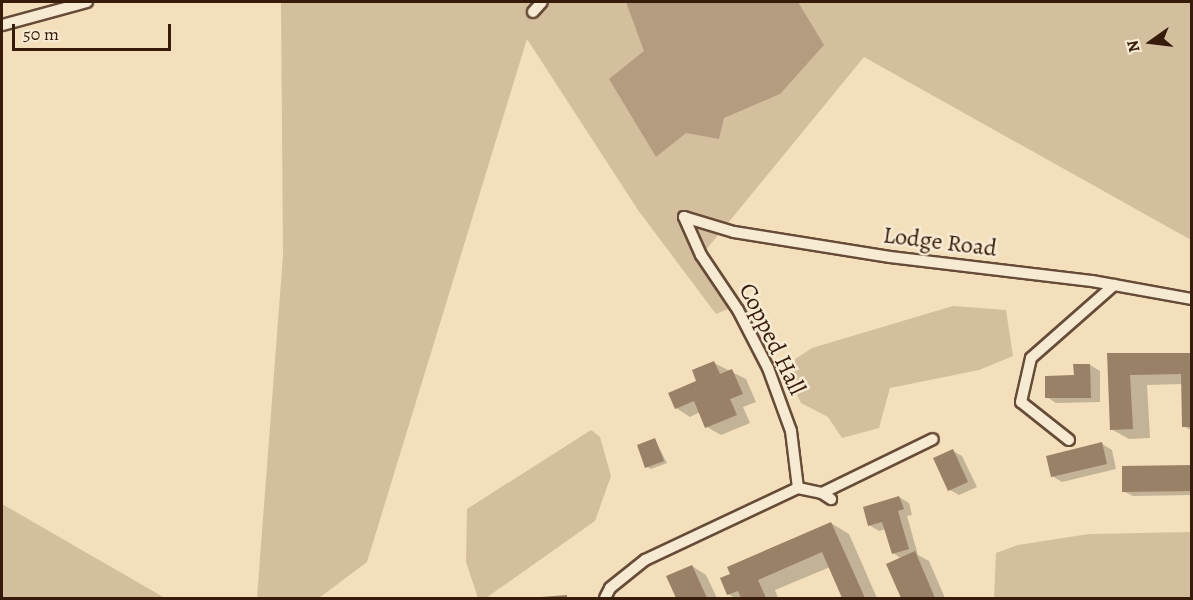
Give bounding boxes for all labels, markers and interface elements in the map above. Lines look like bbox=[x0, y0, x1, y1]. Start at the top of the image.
scale bar bbox=[15, 12, 174, 50]
north arrow bbox=[1121, 12, 1181, 72]
text: 50 m bbox=[23, 22, 59, 46]
text: N bbox=[1121, 38, 1146, 55]
street label: Lodge Road bbox=[881, 221, 999, 263]
street label: Copped Hall bbox=[733, 278, 811, 400]

